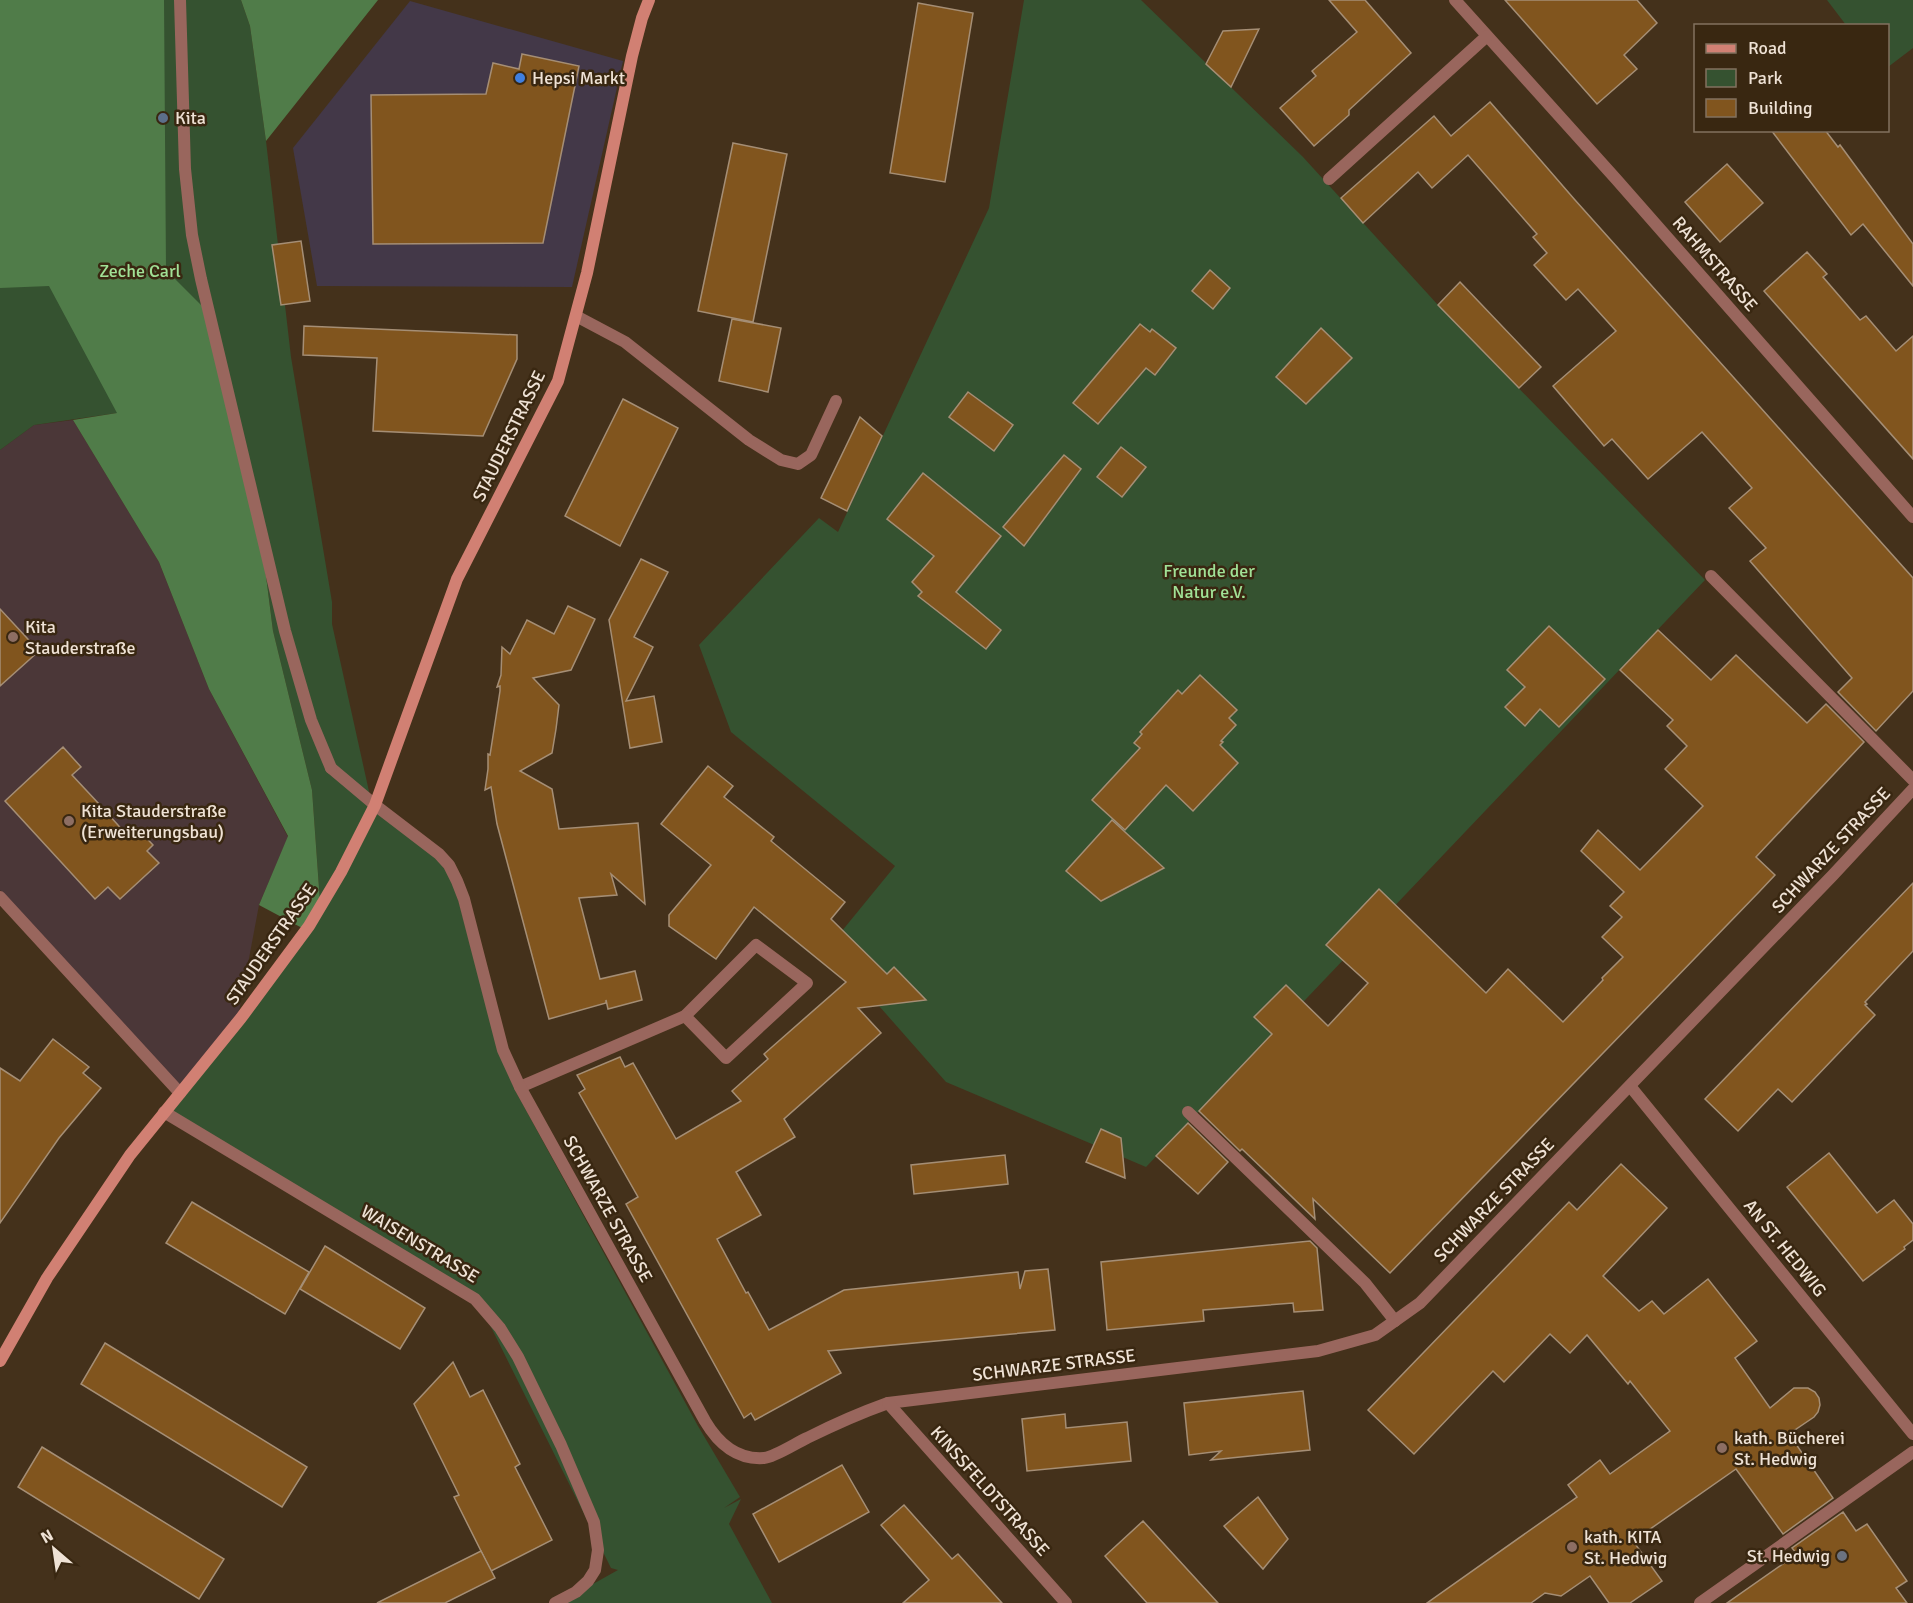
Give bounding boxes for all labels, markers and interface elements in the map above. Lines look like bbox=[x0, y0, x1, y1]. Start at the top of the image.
legend bbox=[1694, 24, 1889, 132]
text: Road bbox=[1748, 37, 1787, 59]
place label: Hepsi Markt bbox=[532, 67, 625, 89]
text: Park bbox=[1748, 67, 1783, 89]
marker: Hepsi Markt bbox=[513, 71, 527, 85]
text: Building bbox=[1748, 97, 1812, 119]
place label: Kita bbox=[175, 107, 206, 129]
marker: Kita bbox=[156, 111, 170, 125]
street label: RAHMSTRASSE bbox=[1668, 212, 1762, 316]
park label: Zeche Carl bbox=[99, 260, 181, 282]
street label: STAUDERSTRASSE bbox=[468, 367, 550, 505]
park label: Freunde der Natur e.V. bbox=[1163, 560, 1255, 603]
place label: Kita Stauderstraße bbox=[25, 616, 136, 659]
marker: Kita Stauderstraße bbox=[6, 630, 20, 644]
street label: SCHWARZE STRASSE bbox=[1767, 782, 1895, 918]
place label: Kita Stauderstraße (Erweiterungsbau) bbox=[81, 800, 226, 843]
marker: Kita Stauderstraße (Erweiterungsbau) bbox=[62, 814, 76, 828]
street label: STAUDERSTRASSE bbox=[221, 879, 321, 1009]
street label: SCHWARZE STRASSE bbox=[559, 1132, 657, 1286]
street label: SCHWARZE STRASSE bbox=[1429, 1133, 1559, 1267]
street label: AN ST. HEDWIG bbox=[1739, 1195, 1831, 1301]
street label: WAISENSTRASSE bbox=[357, 1200, 483, 1288]
street label: SCHWARZE STRASSE bbox=[971, 1344, 1137, 1386]
street label: KINSSFELDTSTRASSE bbox=[926, 1421, 1054, 1561]
place label: kath. Bücherei St. Hedwig bbox=[1734, 1427, 1845, 1470]
marker: kath. Bücherei St. Hedwig bbox=[1715, 1441, 1729, 1455]
north arrow bbox=[24, 1519, 84, 1579]
text: N bbox=[37, 1525, 57, 1548]
place label: kath. KITA St. Hedwig bbox=[1584, 1526, 1667, 1569]
marker: kath. KITA St. Hedwig bbox=[1565, 1540, 1579, 1554]
place label: St. Hedwig bbox=[1747, 1545, 1830, 1567]
marker: St. Hedwig bbox=[1835, 1549, 1849, 1563]

